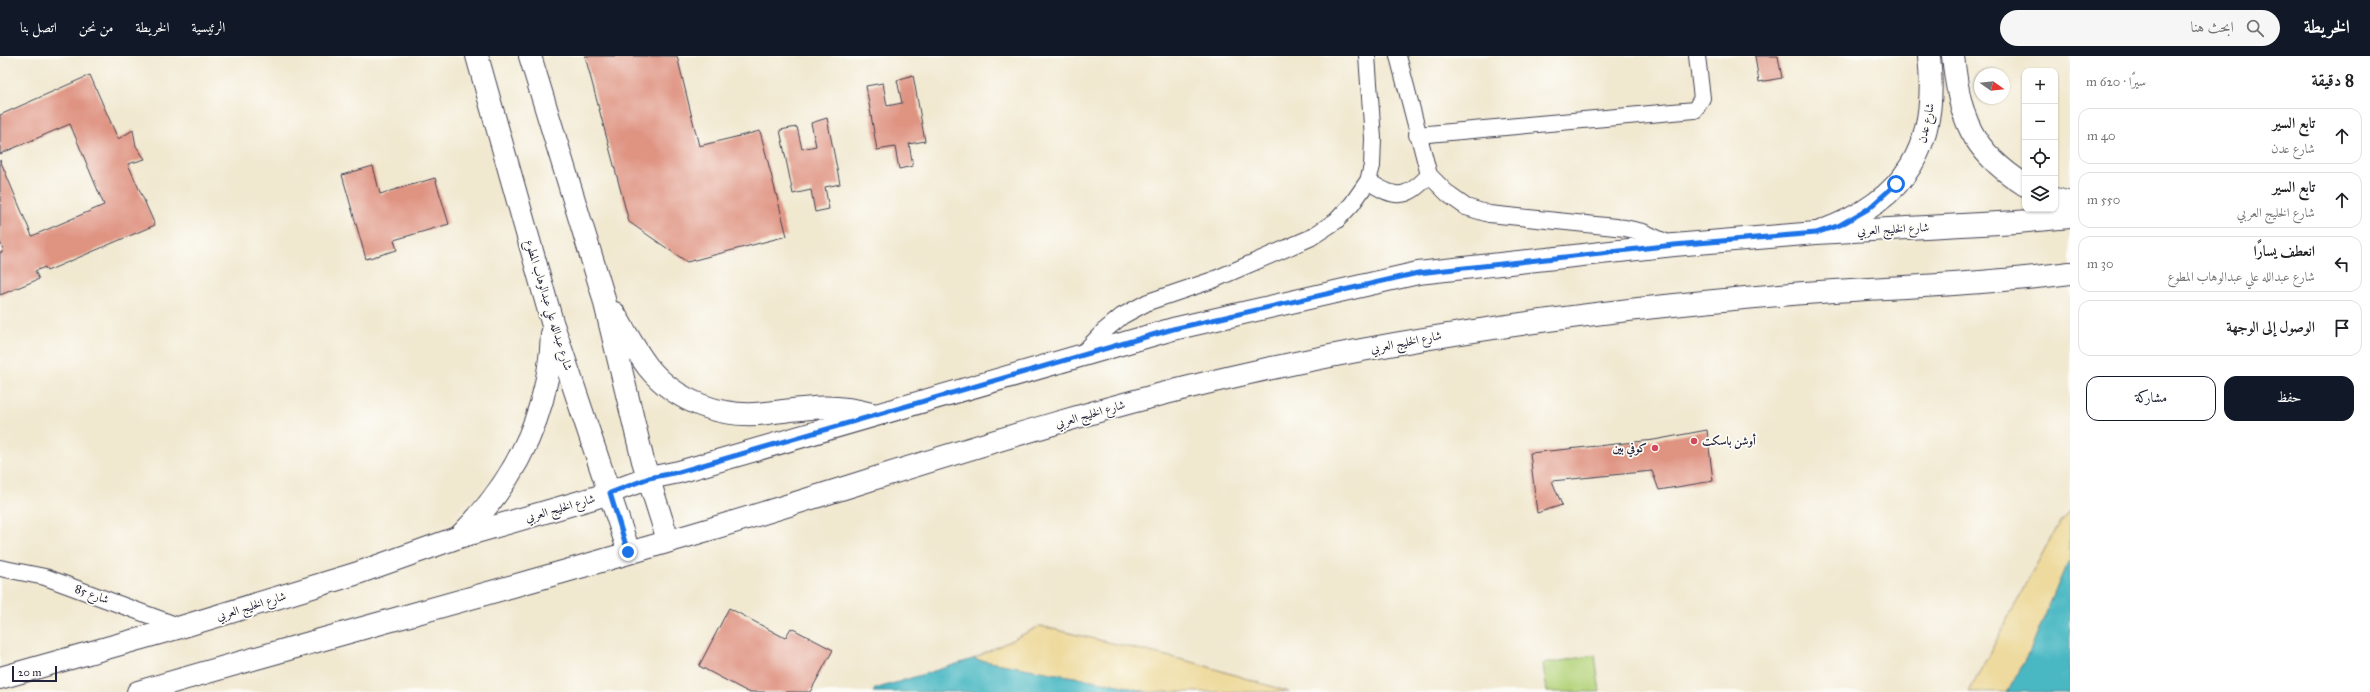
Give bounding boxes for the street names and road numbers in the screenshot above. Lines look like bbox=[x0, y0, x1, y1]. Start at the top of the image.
street label: شارع عدن bbox=[1915, 102, 1941, 145]
street label: شارع الخليج العربي bbox=[1857, 220, 1930, 242]
street label: شارع عبدالله علي عبدالوهاب المطوع bbox=[518, 238, 576, 374]
street label: شارع الخليج العربي bbox=[1369, 328, 1444, 360]
street label: شارع الخليج العربي bbox=[1053, 397, 1128, 435]
street label: شارع الخليج العربي bbox=[523, 491, 598, 529]
street label: شارع 85 bbox=[72, 581, 111, 610]
street label: شارع الخليج العربي bbox=[214, 589, 289, 627]

